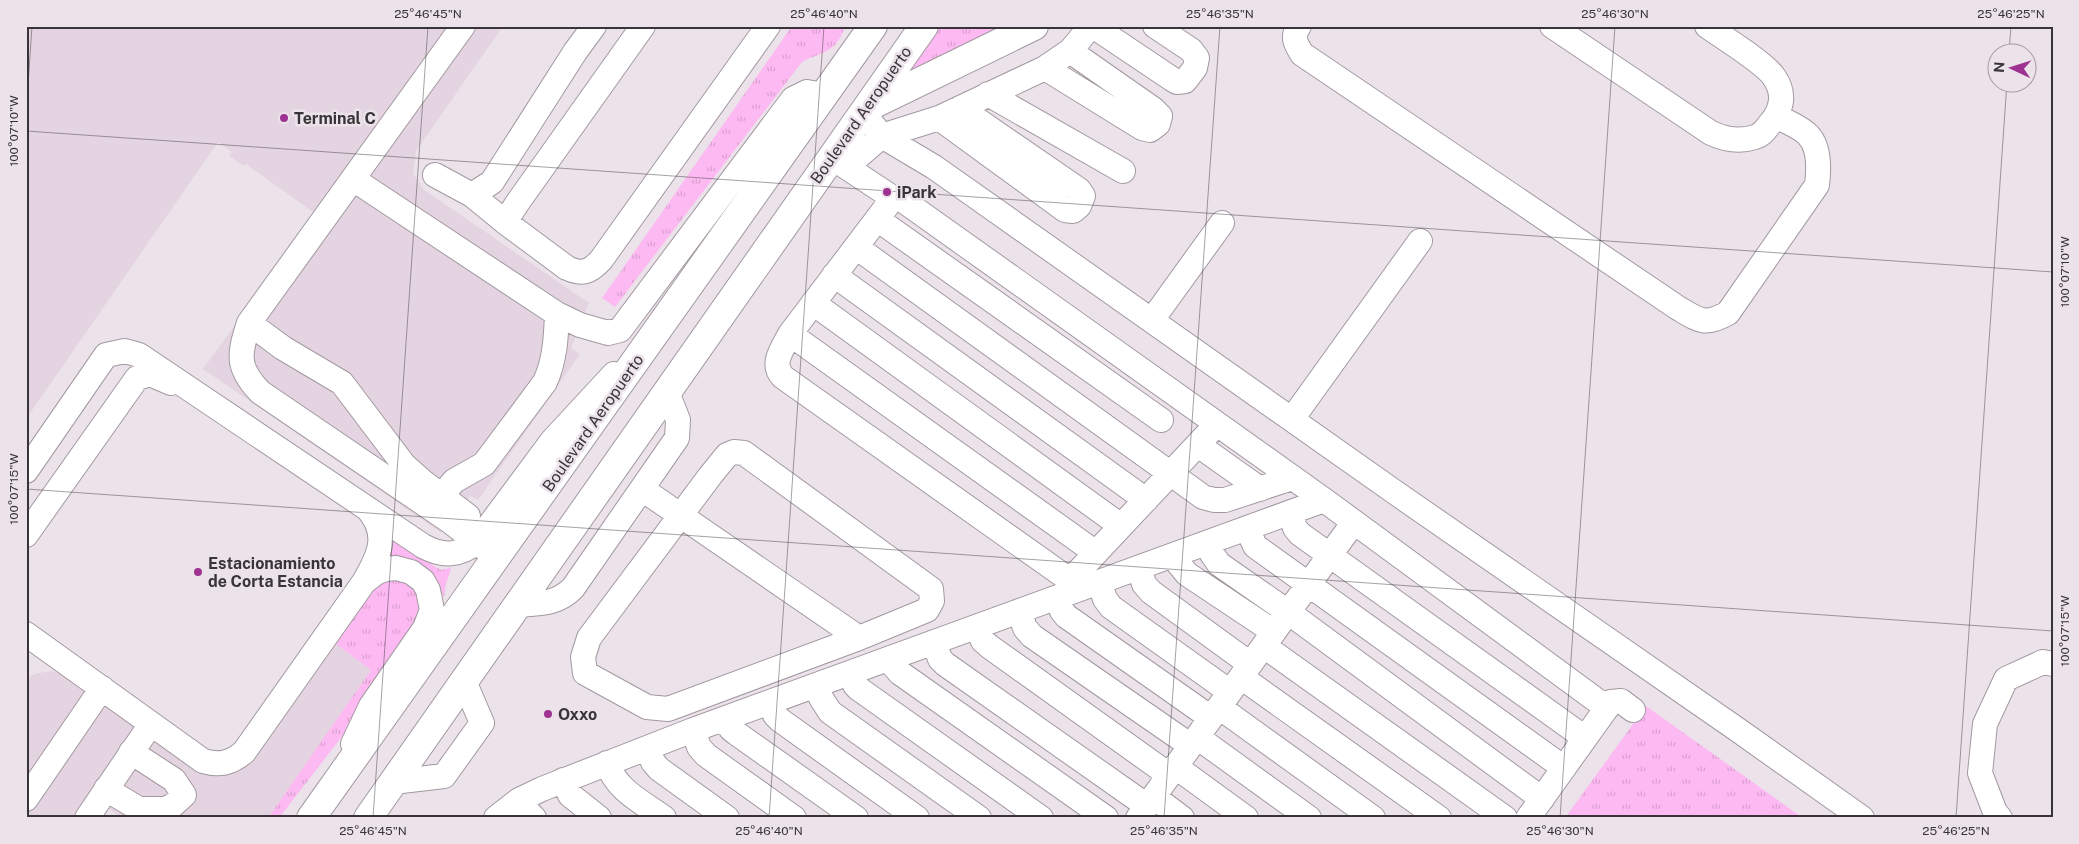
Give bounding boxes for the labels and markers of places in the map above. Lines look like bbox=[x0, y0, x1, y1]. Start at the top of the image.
place label: Terminal C bbox=[294, 109, 376, 128]
marker: Terminal C bbox=[278, 112, 290, 124]
place label: iPark bbox=[897, 183, 936, 202]
marker: iPark bbox=[881, 186, 893, 198]
place label: Estacionamiento de Corta Estancia bbox=[208, 554, 343, 591]
marker: Estacionamiento de Corta Estancia bbox=[192, 566, 204, 578]
place label: Oxxo bbox=[558, 705, 597, 724]
marker: Oxxo bbox=[542, 708, 554, 720]

